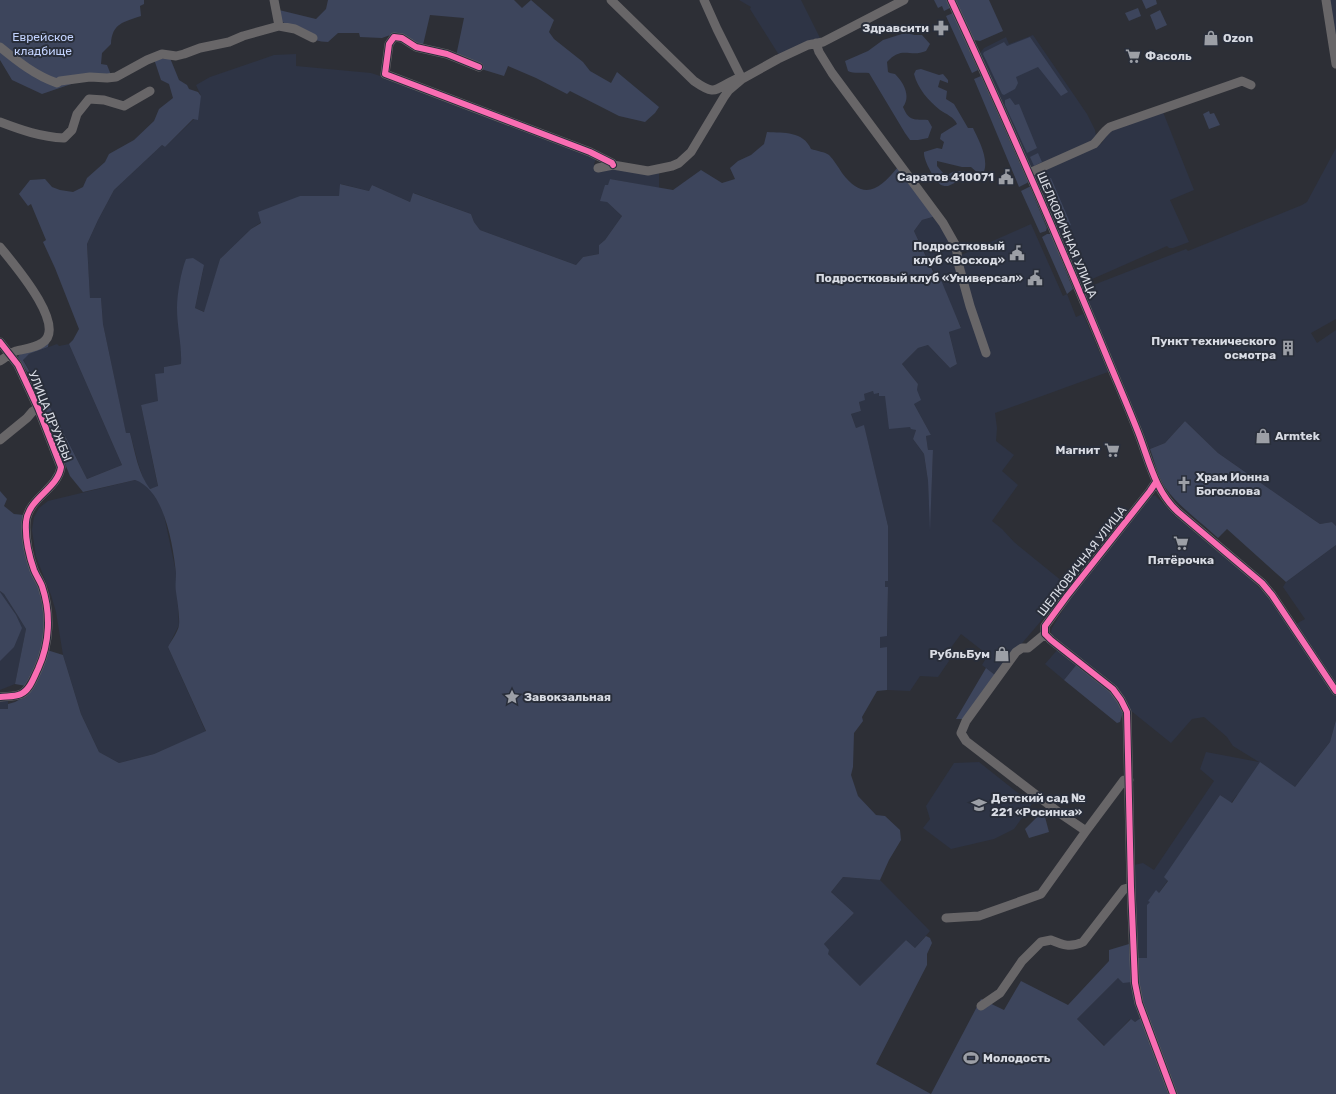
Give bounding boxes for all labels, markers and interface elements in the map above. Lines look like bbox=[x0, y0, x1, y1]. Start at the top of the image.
pharmacy icon: Здравсити bbox=[932, 19, 950, 37]
place label: Здравсити bbox=[862, 21, 929, 35]
shop icon: Ozon bbox=[1202, 29, 1220, 47]
park label: Еврейское кладбище bbox=[12, 30, 74, 58]
place label: Ozon bbox=[1223, 31, 1253, 45]
supermarket icon: Фасоль bbox=[1124, 47, 1142, 65]
place label: Фасоль bbox=[1145, 49, 1192, 63]
public building icon: Саратов 410071 bbox=[997, 168, 1015, 186]
place label: Саратов 410071 bbox=[897, 170, 994, 184]
street label: ШЕЛКОВИЧНАЯ УЛИЦА bbox=[1034, 170, 1100, 300]
place label: Подростковый клуб «Восход» bbox=[913, 239, 1006, 267]
public building icon: Подростковый клуб «Восход» bbox=[1008, 244, 1026, 262]
public building icon: Подростковый клуб «Универсал» bbox=[1026, 269, 1044, 287]
place label: Подростковый клуб «Универсал» bbox=[816, 271, 1024, 285]
place label: Пункт технического осмотра bbox=[1151, 334, 1276, 362]
building icon: Пункт технического осмотра bbox=[1279, 339, 1297, 357]
street label: УЛИЦА ДРУЖБЫ bbox=[25, 369, 75, 463]
shop icon: Armtek bbox=[1254, 427, 1272, 445]
place label: Armtek bbox=[1275, 429, 1320, 443]
supermarket icon: Магнит bbox=[1103, 441, 1121, 459]
place label: Магнит bbox=[1056, 443, 1100, 457]
place label: Храм Ионна Богослова bbox=[1196, 470, 1269, 498]
church icon: Храм Ионна Богослова bbox=[1175, 475, 1193, 493]
street label: ШЕЛКОВИЧНАЯ УЛИЦА bbox=[1035, 503, 1129, 619]
supermarket icon: Пятёрочка bbox=[1172, 534, 1190, 552]
place label: Пятёрочка bbox=[1148, 553, 1214, 567]
shop icon: РубльБум bbox=[993, 645, 1011, 663]
place label: РубльБум bbox=[930, 647, 990, 661]
place icon: Завокзальная bbox=[503, 688, 521, 706]
place label: Завокзальная bbox=[524, 690, 611, 704]
place label: Детский сад № 221 «Росинка» bbox=[991, 791, 1086, 819]
school or university icon: Детский сад № 221 «Росинка» bbox=[970, 796, 988, 814]
sports icon: Молодость bbox=[962, 1049, 980, 1067]
place label: Молодость bbox=[983, 1051, 1051, 1065]

